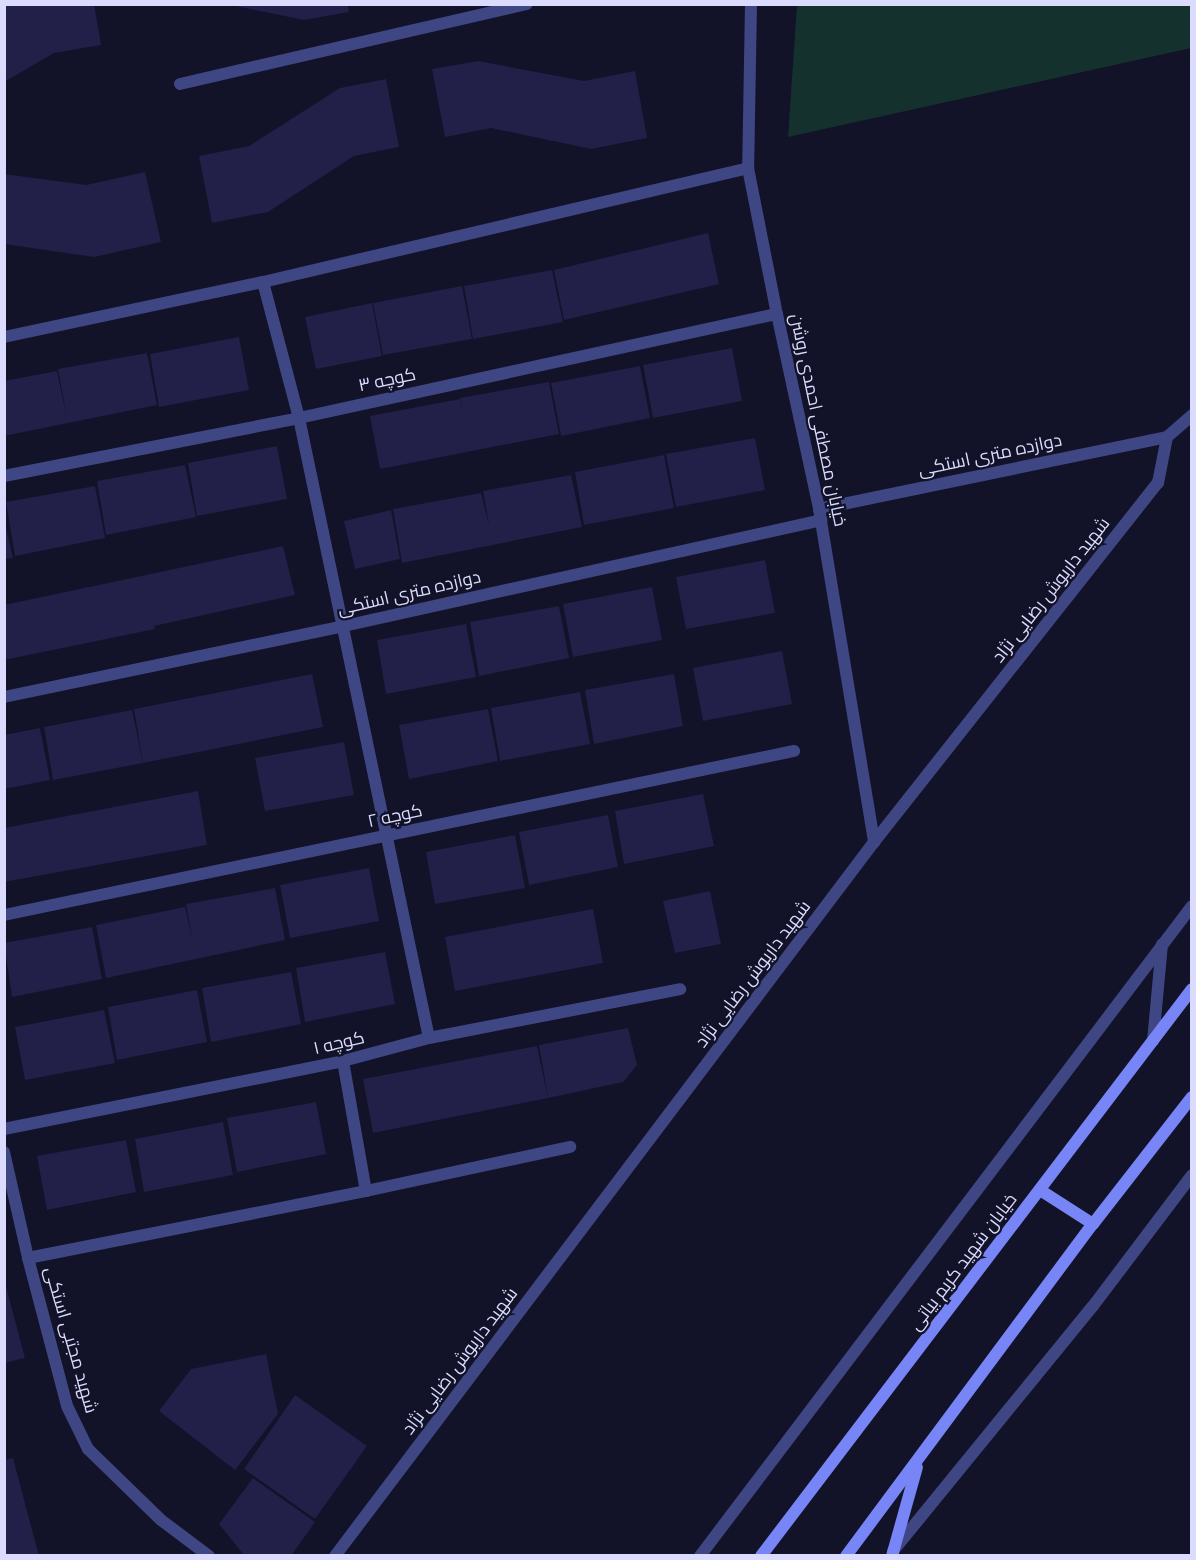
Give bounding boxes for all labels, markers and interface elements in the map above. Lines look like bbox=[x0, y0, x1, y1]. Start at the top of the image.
street label: خیابان مصطفی احمدی روشن bbox=[785, 312, 851, 528]
street label: کوچه ۳ bbox=[356, 363, 418, 397]
street label: دوازده متری استکی bbox=[916, 429, 1064, 481]
street label: شهید داریوش رضایی نژاد bbox=[988, 513, 1114, 667]
street label: دوازده متری استکی bbox=[335, 566, 483, 620]
street label: کوچه ۲ bbox=[366, 800, 424, 832]
street label: شهید داریوش رضایی نژاد bbox=[691, 896, 815, 1052]
street label: کوچه ۱ bbox=[311, 1027, 367, 1059]
street label: خیابان شهید کریم بیاتی bbox=[904, 1189, 1022, 1335]
street label: شهید مجتبی استکی bbox=[40, 1264, 102, 1416]
street label: شهید داریوش رضایی نژاد bbox=[398, 1283, 522, 1439]

